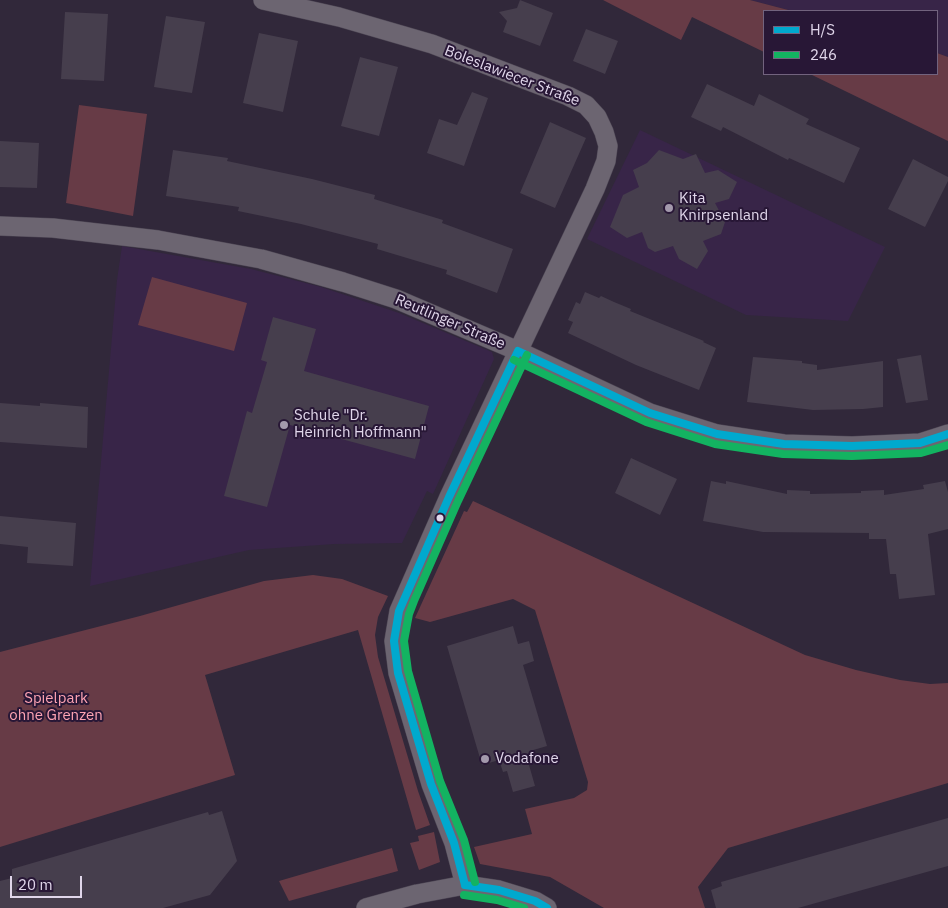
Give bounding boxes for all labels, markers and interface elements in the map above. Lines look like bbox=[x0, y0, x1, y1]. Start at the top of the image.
legend bbox=[763, 10, 938, 75]
text: H/S bbox=[810, 20, 835, 39]
street label: Boleslawiecer Straße bbox=[442, 42, 582, 110]
text: 246 bbox=[810, 45, 837, 64]
place label: Kita Knirpsenland bbox=[679, 190, 768, 225]
marker: Kita Knirpsenland bbox=[663, 202, 675, 214]
street label: Reutlinger Straße bbox=[392, 291, 508, 353]
place label: Schule "Dr. Heinrich Hoffmann" bbox=[294, 407, 427, 442]
marker: Schule "Dr. Heinrich Hoffmann" bbox=[278, 419, 290, 431]
unlabelled marker bbox=[435, 513, 445, 523]
park label: Spielpark ohne Grenzen bbox=[9, 690, 103, 725]
place label: Vodafone bbox=[495, 750, 559, 768]
marker: Vodafone bbox=[479, 753, 491, 765]
scale bar bbox=[12, 866, 85, 898]
text: 20 m bbox=[18, 875, 53, 894]

